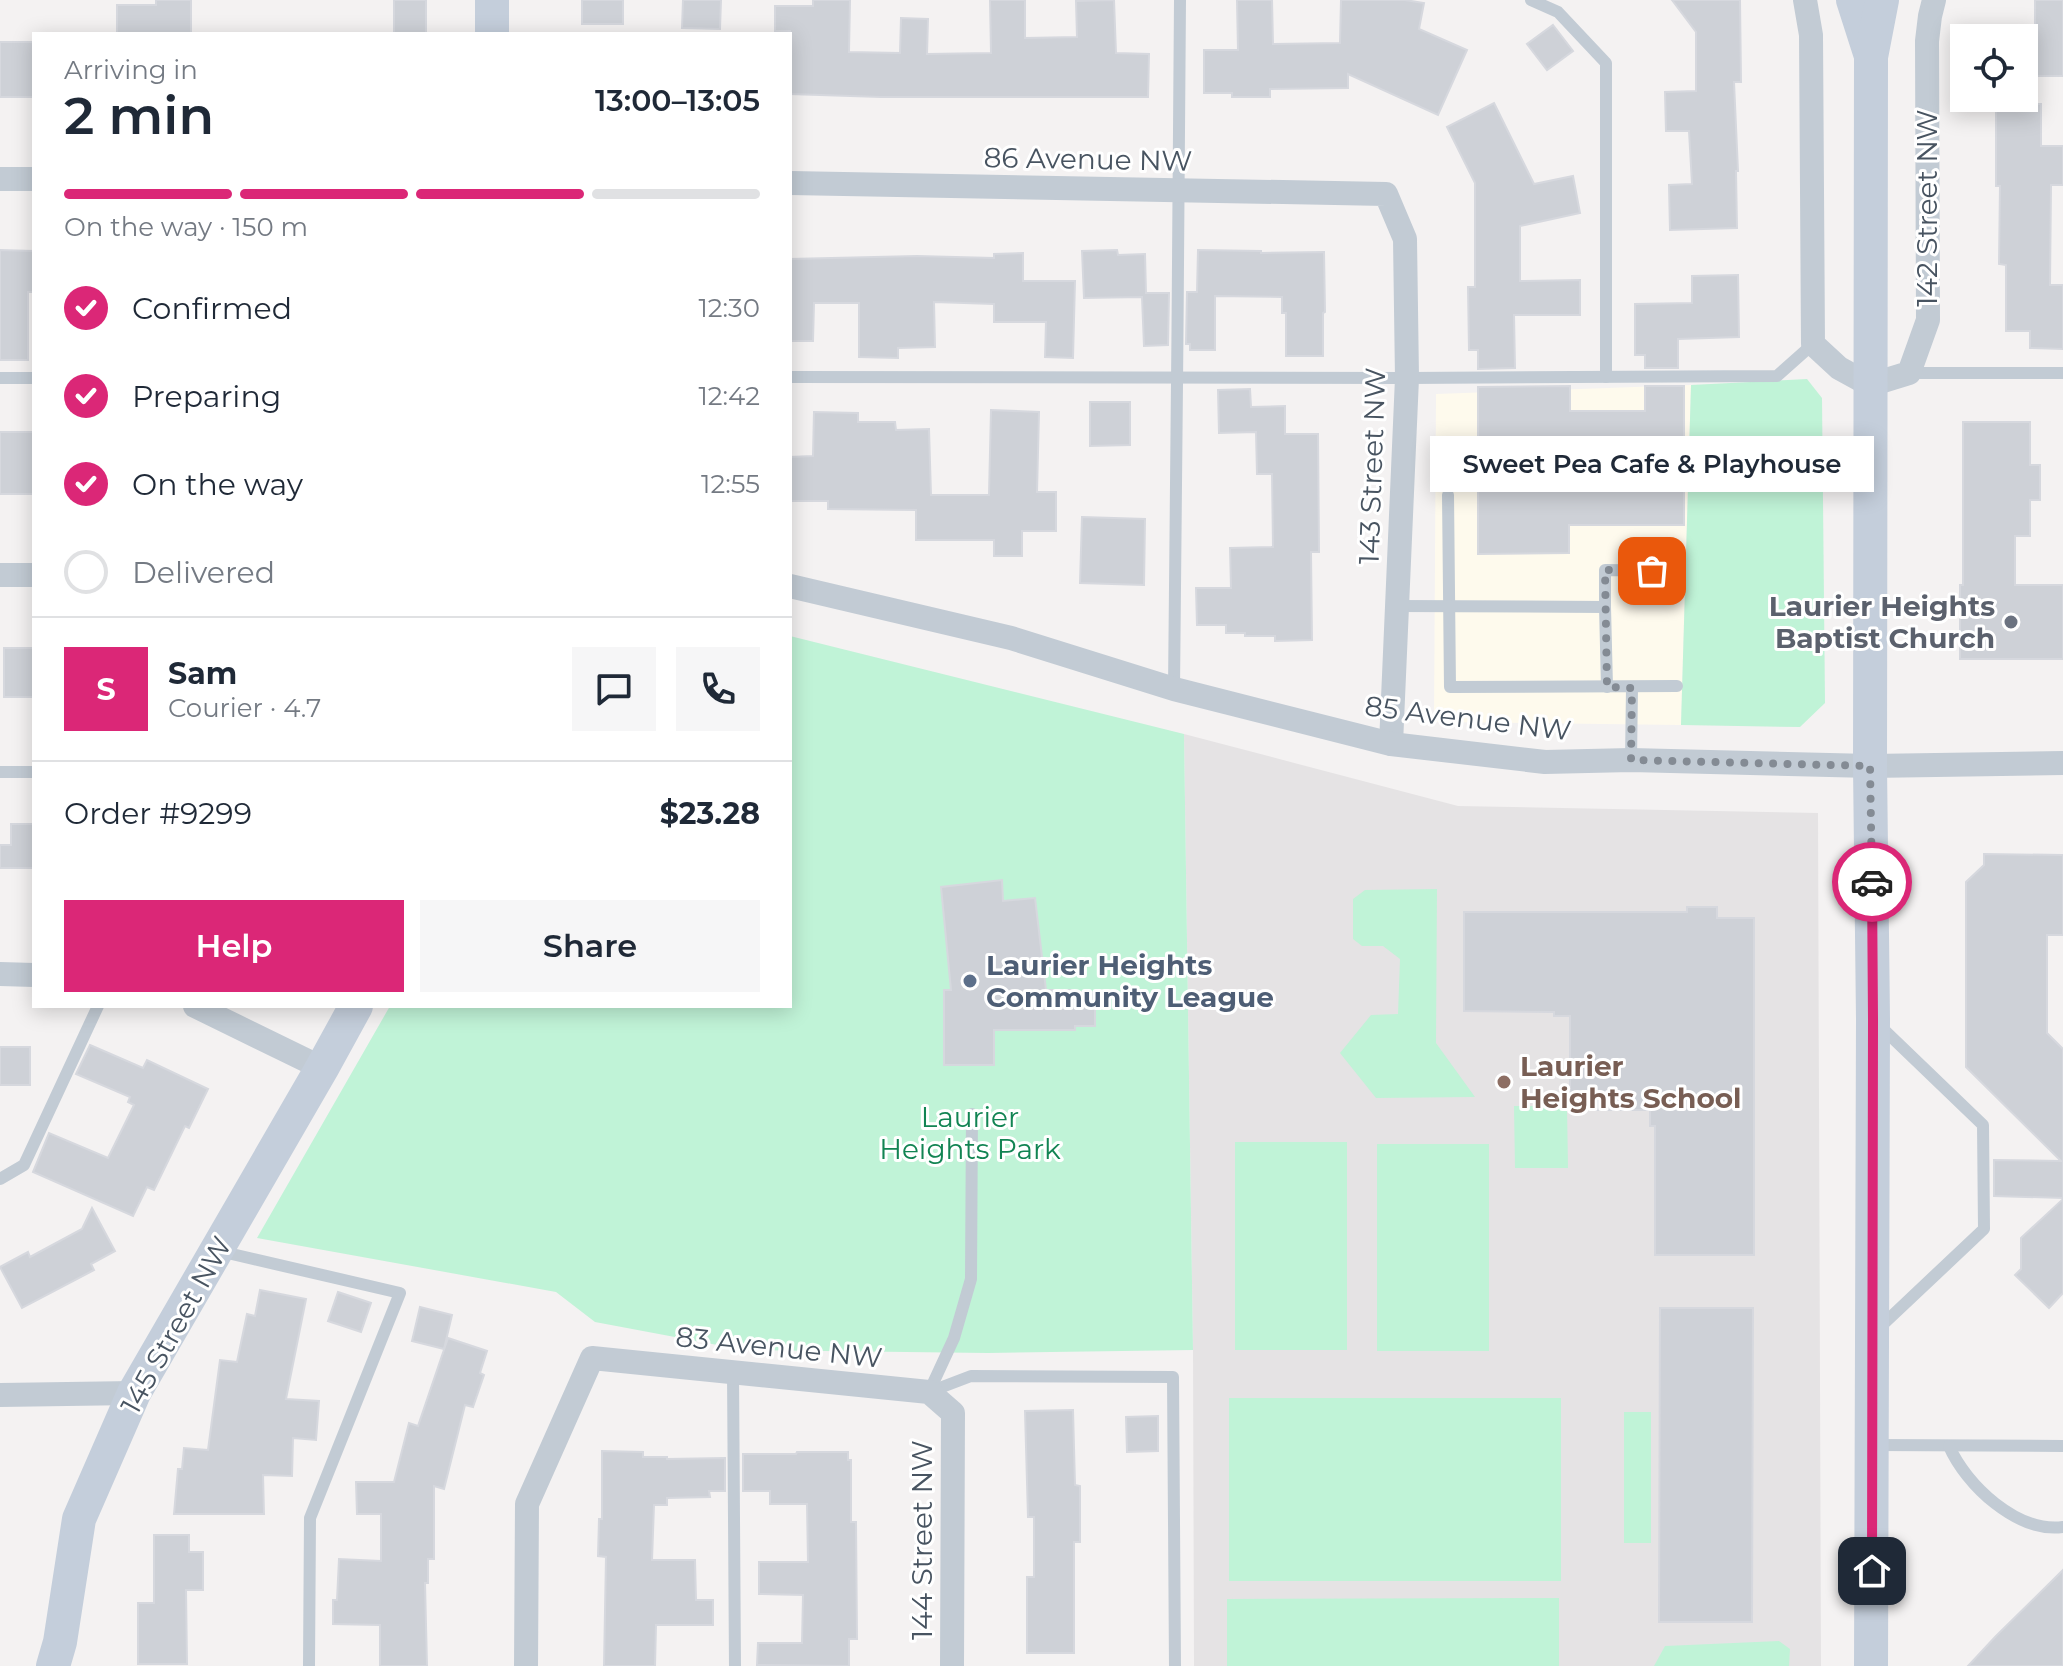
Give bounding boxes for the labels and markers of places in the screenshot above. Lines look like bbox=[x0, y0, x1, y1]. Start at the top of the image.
callout: Sweet Pea Cafe & Playhouse bbox=[1430, 435, 1874, 491]
pin bbox=[1618, 537, 1686, 605]
place label: Laurier Heights Baptist Church bbox=[1769, 589, 1995, 655]
marker: Laurier Heights Baptist Church bbox=[2002, 613, 2020, 631]
place label: Laurier Heights Community League bbox=[986, 948, 1274, 1014]
marker: Laurier Heights Community League bbox=[961, 972, 979, 990]
place label: Laurier Heights School bbox=[1520, 1049, 1742, 1115]
marker: Laurier Heights School bbox=[1495, 1073, 1513, 1091]
pin bbox=[1838, 1537, 1906, 1605]

